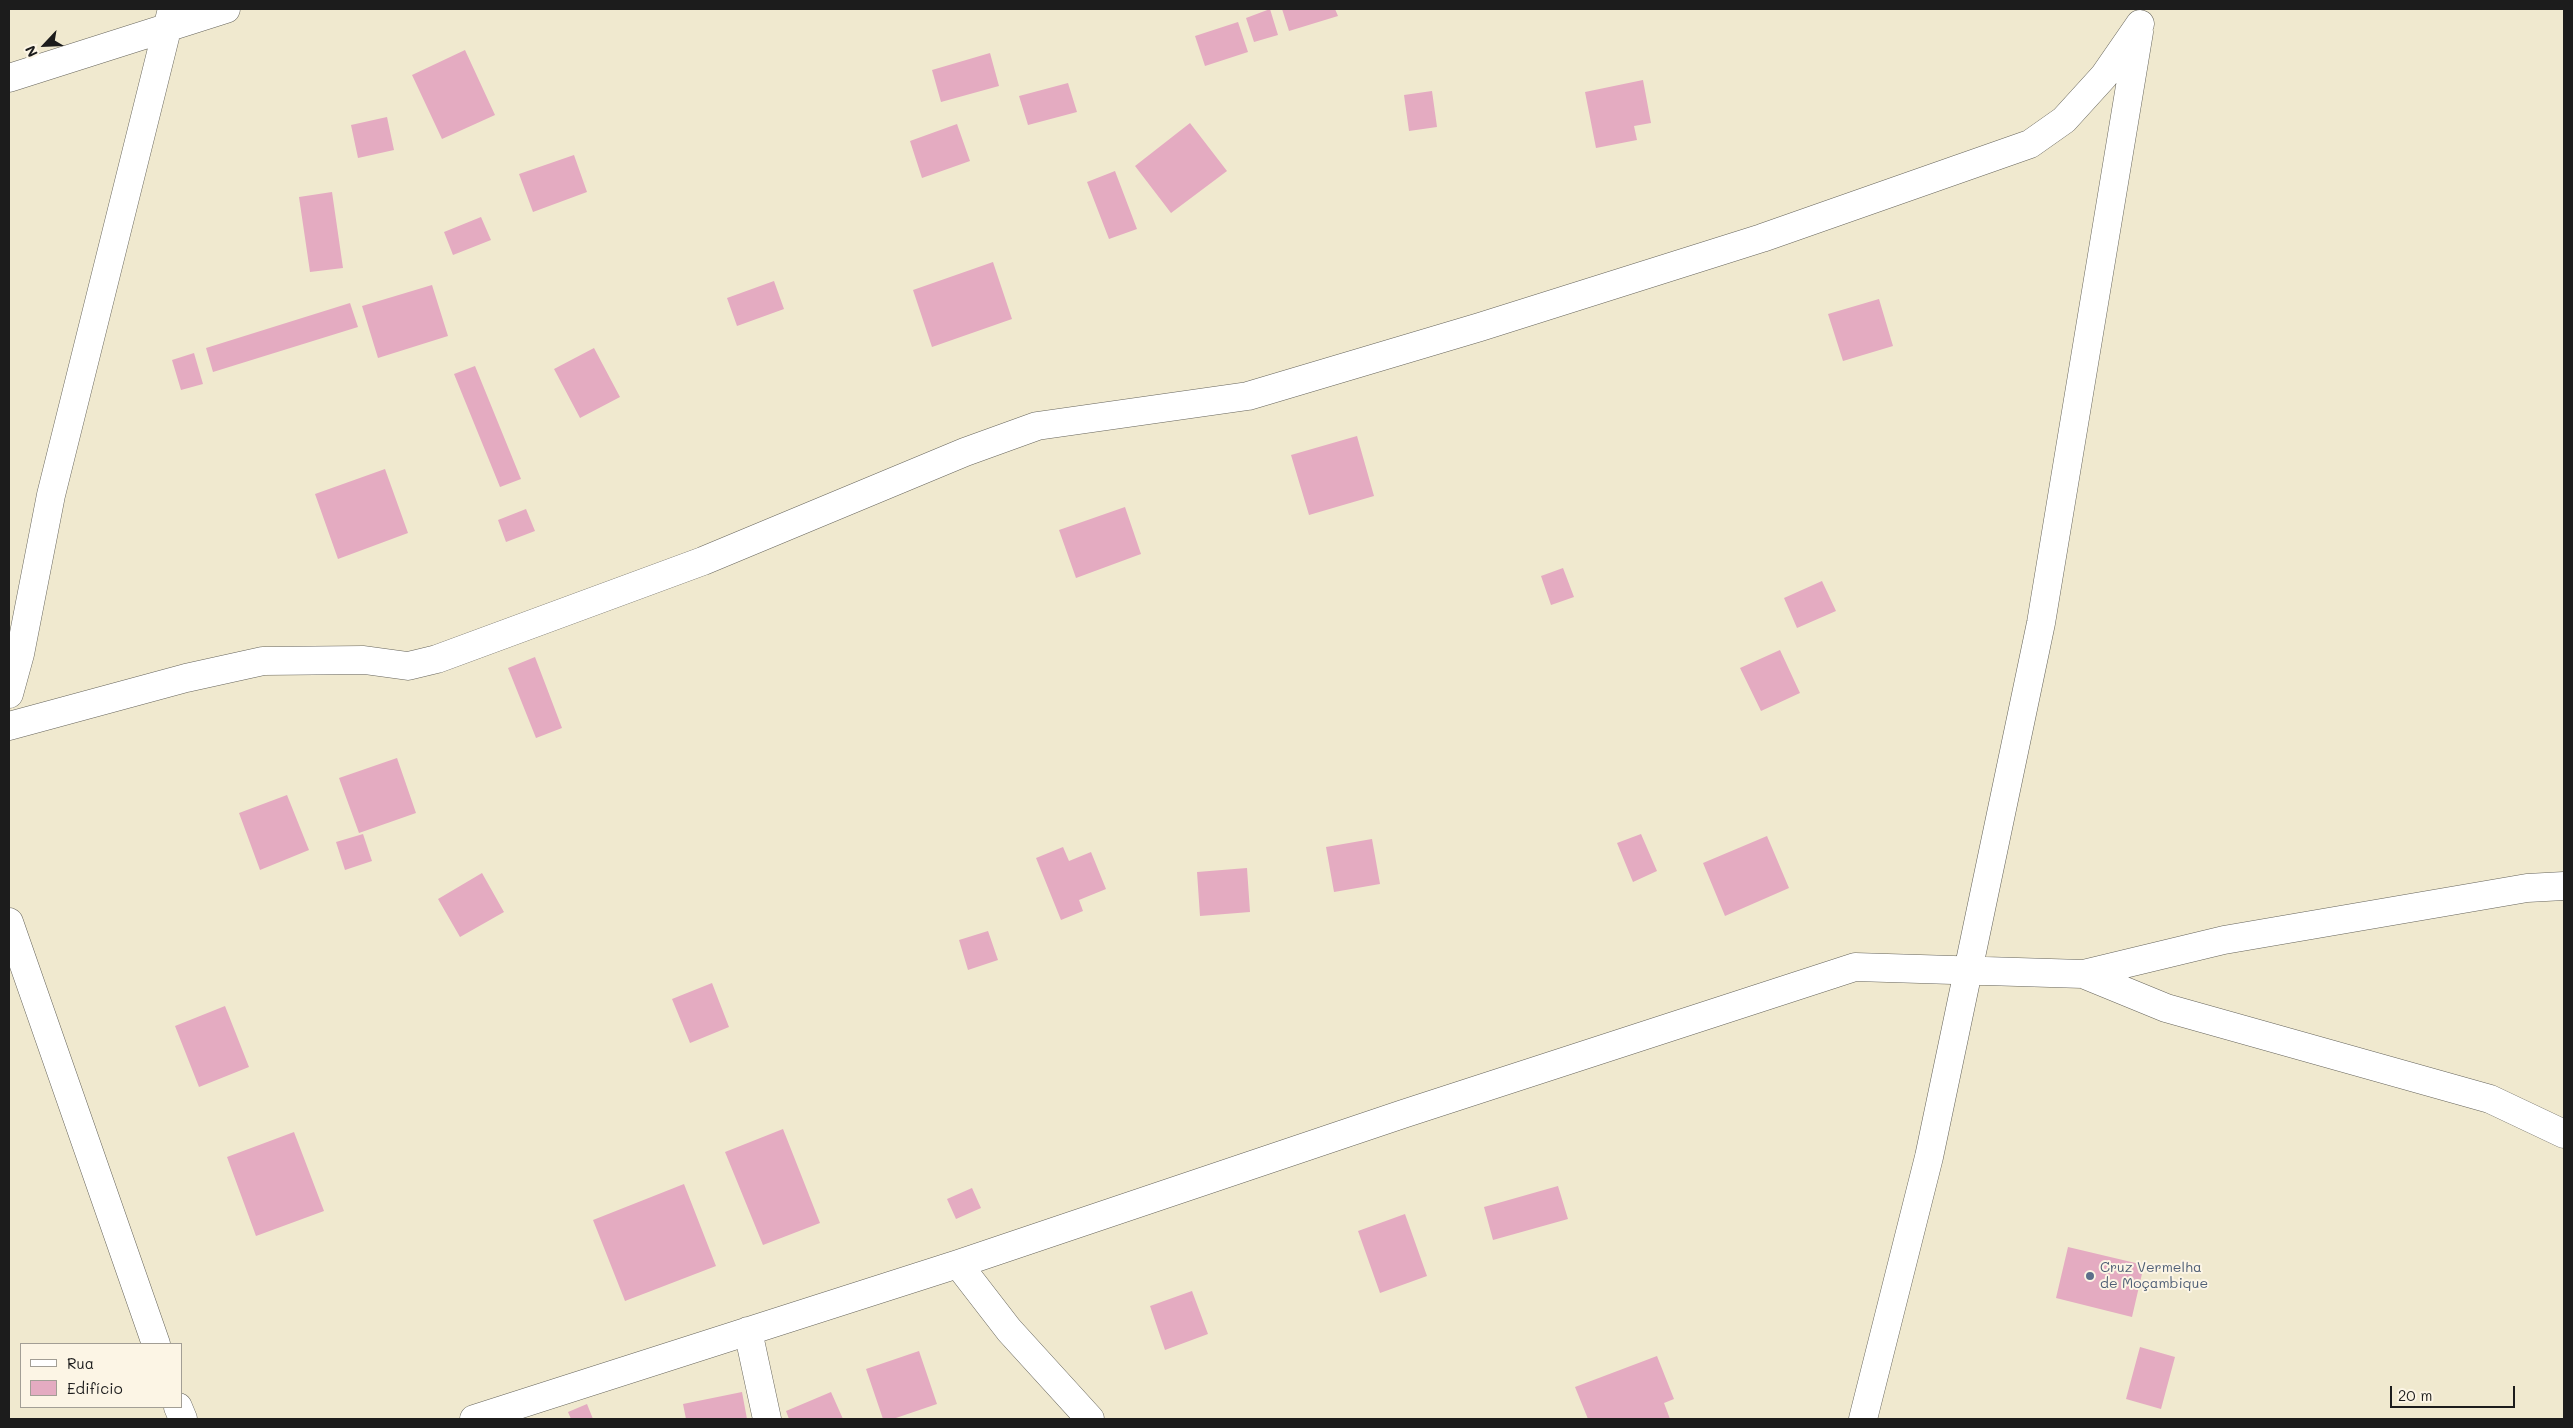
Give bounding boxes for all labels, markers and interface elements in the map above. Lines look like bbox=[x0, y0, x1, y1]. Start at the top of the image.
north arrow bbox=[20, 20, 70, 70]
text: N bbox=[20, 43, 42, 60]
place label: Cruz Vermelha de Moçambique bbox=[2100, 1260, 2208, 1292]
marker: Cruz Vermelha de Moçambique bbox=[2084, 1270, 2096, 1282]
legend bbox=[20, 1343, 182, 1408]
text: Rua bbox=[67, 1353, 94, 1373]
scale bar bbox=[2393, 1376, 2518, 1408]
text: Edifício bbox=[67, 1378, 123, 1398]
text: 20 m bbox=[2398, 1385, 2432, 1405]

